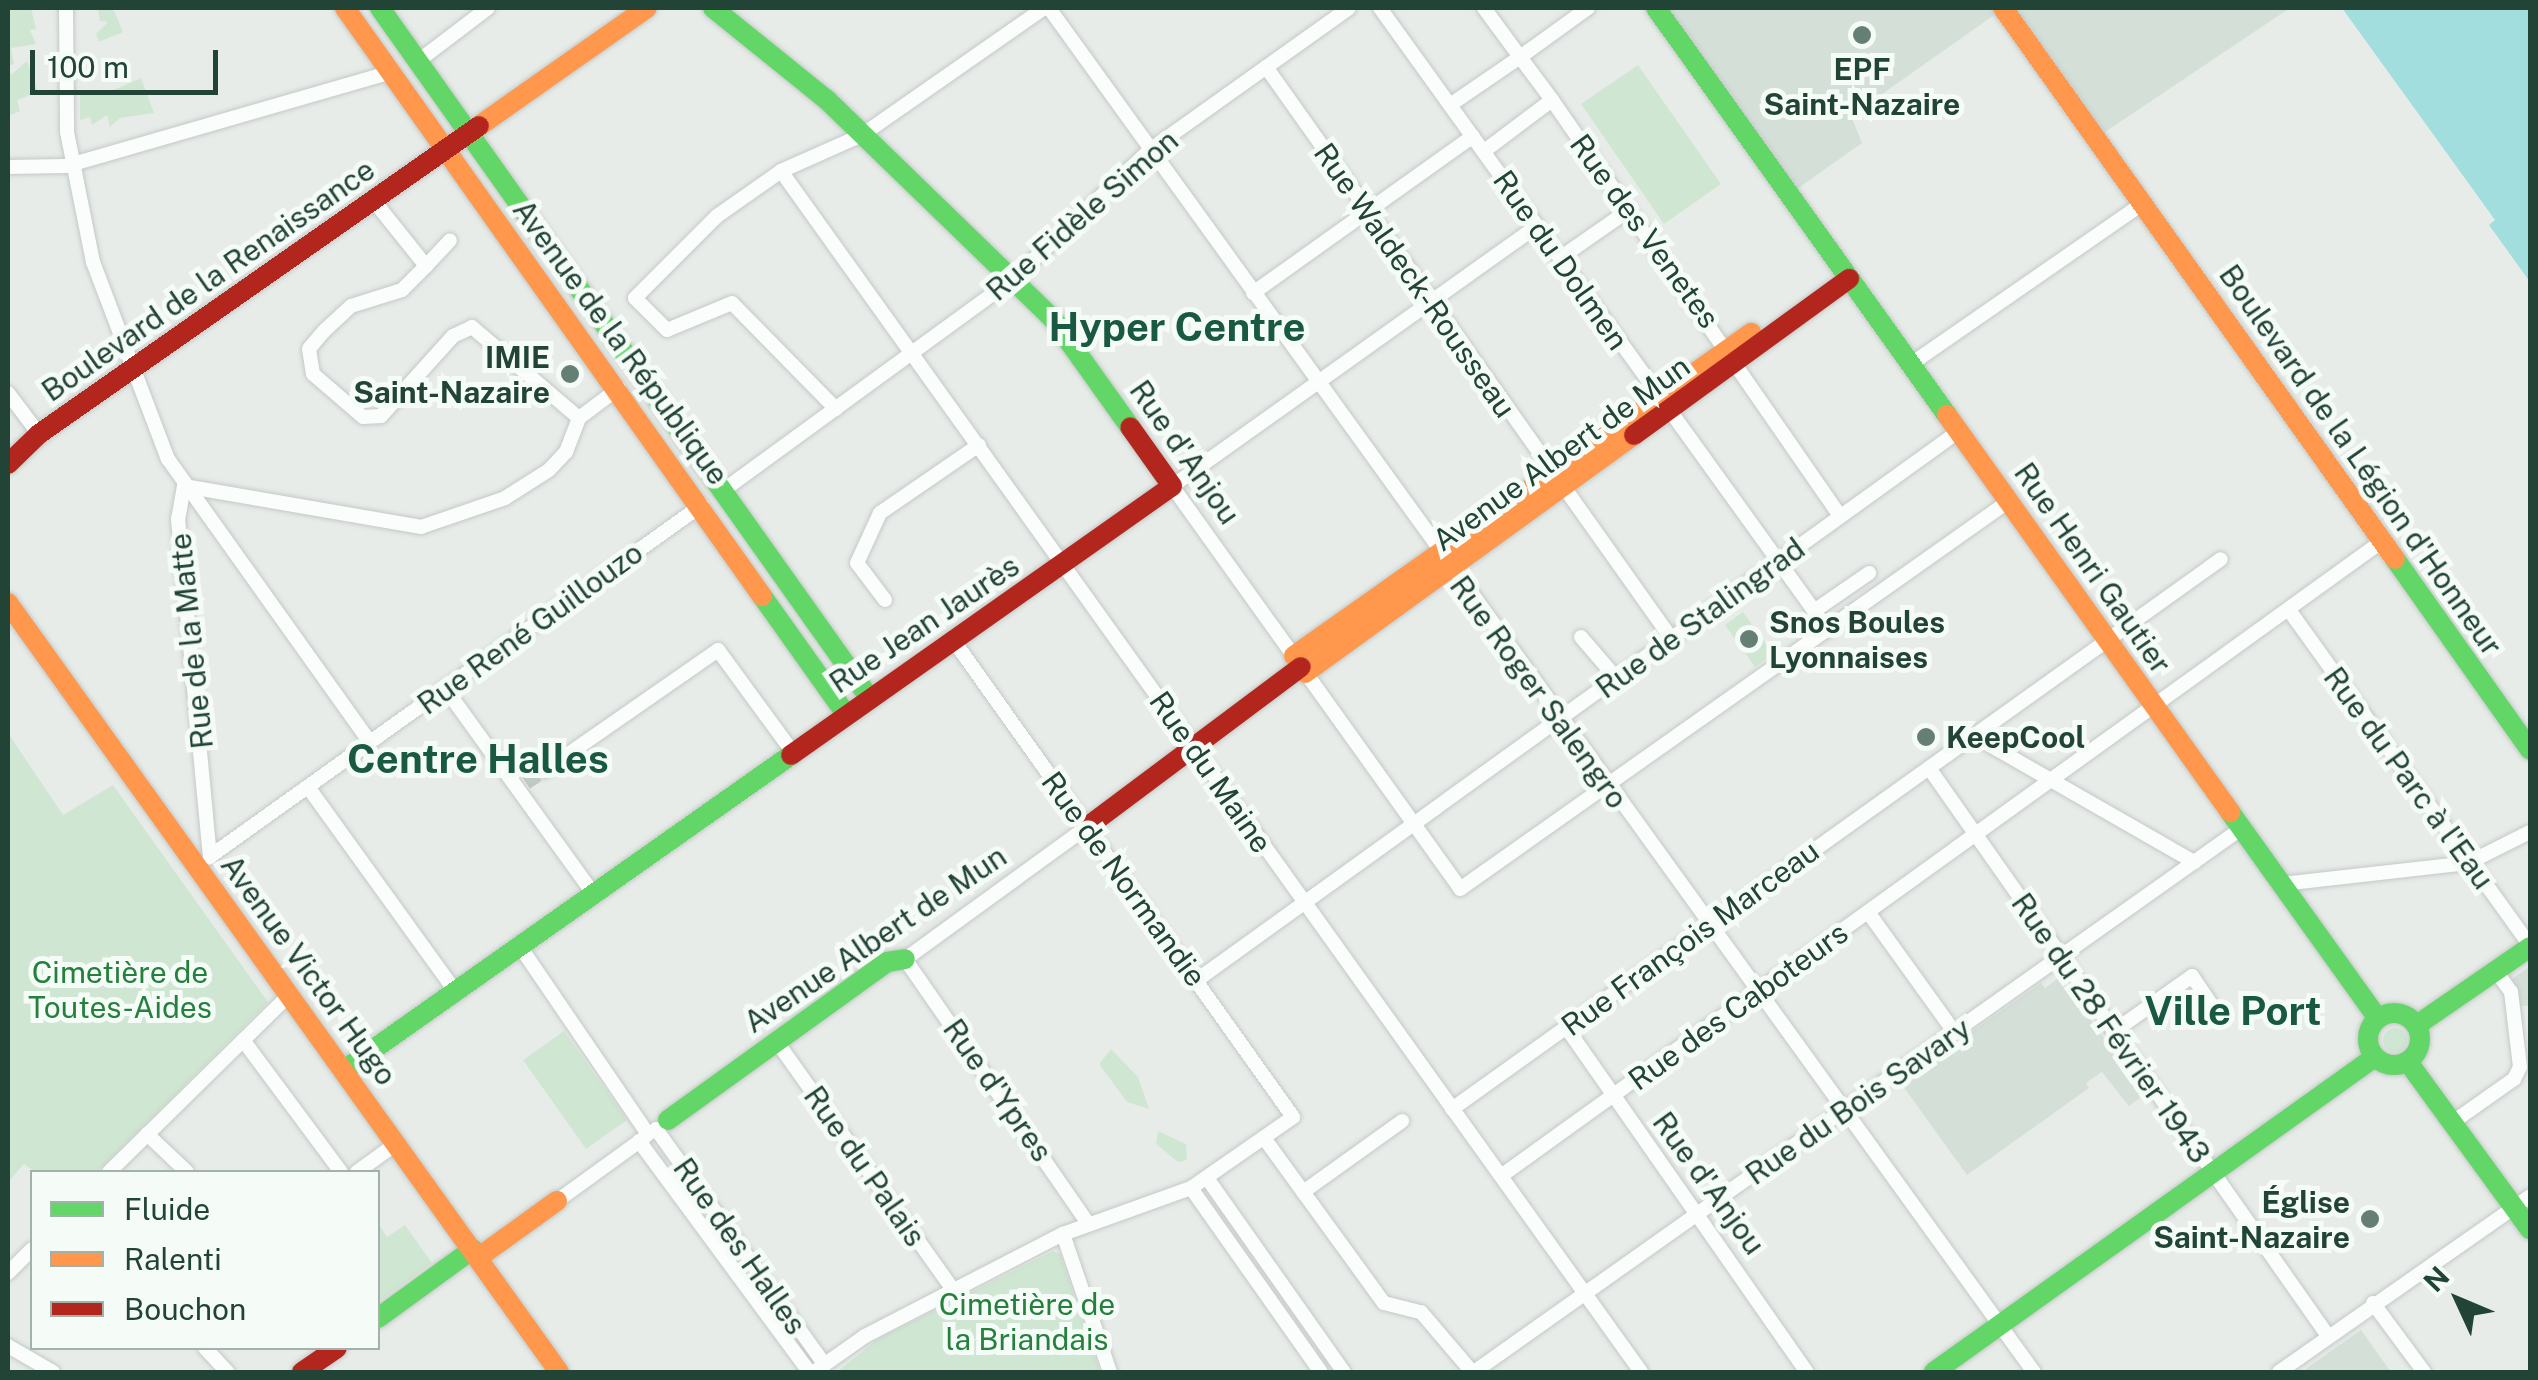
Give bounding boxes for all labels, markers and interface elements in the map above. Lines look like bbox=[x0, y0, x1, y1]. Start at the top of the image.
marker: EPF Saint-Nazaire bbox=[1851, 24, 1873, 46]
scale bar bbox=[35, 30, 222, 92]
text: 100 m bbox=[47, 49, 129, 85]
place label: EPF Saint-Nazaire bbox=[1764, 51, 1960, 122]
street label: Rue Fidèle Simon bbox=[979, 122, 1185, 308]
street label: Rue des Venetes bbox=[1562, 127, 1728, 335]
street label: Rue Waldeck-Rousseau bbox=[1306, 136, 1524, 424]
street label: Boulevard de la Renaissance bbox=[35, 151, 381, 409]
street label: Rue du Dolmen bbox=[1486, 163, 1636, 357]
street label: Avenue de la République bbox=[505, 192, 737, 492]
street label: Boulevard de la Légion d'Honneur bbox=[2212, 257, 2510, 663]
district label: Hyper Centre bbox=[1048, 303, 1306, 351]
place label: IMIE Saint-Nazaire bbox=[353, 339, 550, 410]
street label: Avenue Albert de Mun bbox=[1425, 348, 1697, 558]
marker: IMIE Saint-Nazaire bbox=[559, 363, 581, 385]
street label: Rue d'Anjou bbox=[1122, 373, 1248, 531]
street label: Rue Henri Gautier bbox=[2007, 456, 2179, 680]
street label: Rue de Stalingrad bbox=[1588, 530, 1812, 706]
street label: Rue de la Matte bbox=[162, 531, 220, 751]
street label: Rue René Guillouzo bbox=[410, 534, 650, 722]
street label: Rue Jean Jaurès bbox=[822, 547, 1026, 701]
street label: Rue Roger Salengro bbox=[1442, 569, 1636, 815]
place label: Snos Boules Lyonnaises bbox=[1769, 604, 1945, 674]
marker: Snos Boules Lyonnaises bbox=[1738, 628, 1760, 650]
street label: Rue du Parc à l'Eau bbox=[2316, 660, 2502, 896]
street label: Rue du Maine bbox=[1142, 684, 1280, 860]
place label: KeepCool bbox=[1946, 719, 2085, 755]
marker: KeepCool bbox=[1915, 726, 1937, 748]
district label: Centre Halles bbox=[347, 735, 609, 783]
street label: Rue de Normandie bbox=[1034, 764, 1214, 994]
street label: Rue François Marceau bbox=[1554, 833, 1826, 1043]
street label: Avenue Albert de Mun bbox=[737, 838, 1013, 1040]
street label: Avenue Victor Hugo bbox=[213, 848, 405, 1092]
street label: Rue du 28 Février 1943 bbox=[2004, 886, 2218, 1170]
street label: Rue des Caboteurs bbox=[1621, 914, 1855, 1098]
park label: Cimetière de Toutes-Aides bbox=[28, 954, 212, 1024]
district label: Ville Port bbox=[2145, 987, 2321, 1035]
street label: Rue du Bois Savary bbox=[1738, 1010, 1978, 1192]
street label: Rue d'Ypres bbox=[936, 1012, 1060, 1168]
street label: Rue du Palais bbox=[796, 1079, 934, 1253]
street label: Rue d'Anjou bbox=[1645, 1105, 1773, 1261]
street label: Rue des Halles bbox=[666, 1151, 814, 1341]
legend bbox=[30, 1170, 380, 1350]
place label: Église Saint-Nazaire bbox=[2153, 1184, 2350, 1254]
text: Fluide bbox=[124, 1191, 210, 1227]
marker: Église Saint-Nazaire bbox=[2359, 1208, 2381, 1230]
text: Ralenti bbox=[124, 1241, 222, 1277]
north arrow bbox=[2408, 1250, 2508, 1350]
text: N bbox=[2417, 1259, 2456, 1298]
park label: Cimetière de la Briandais bbox=[938, 1286, 1116, 1356]
text: Bouchon bbox=[124, 1291, 246, 1327]

